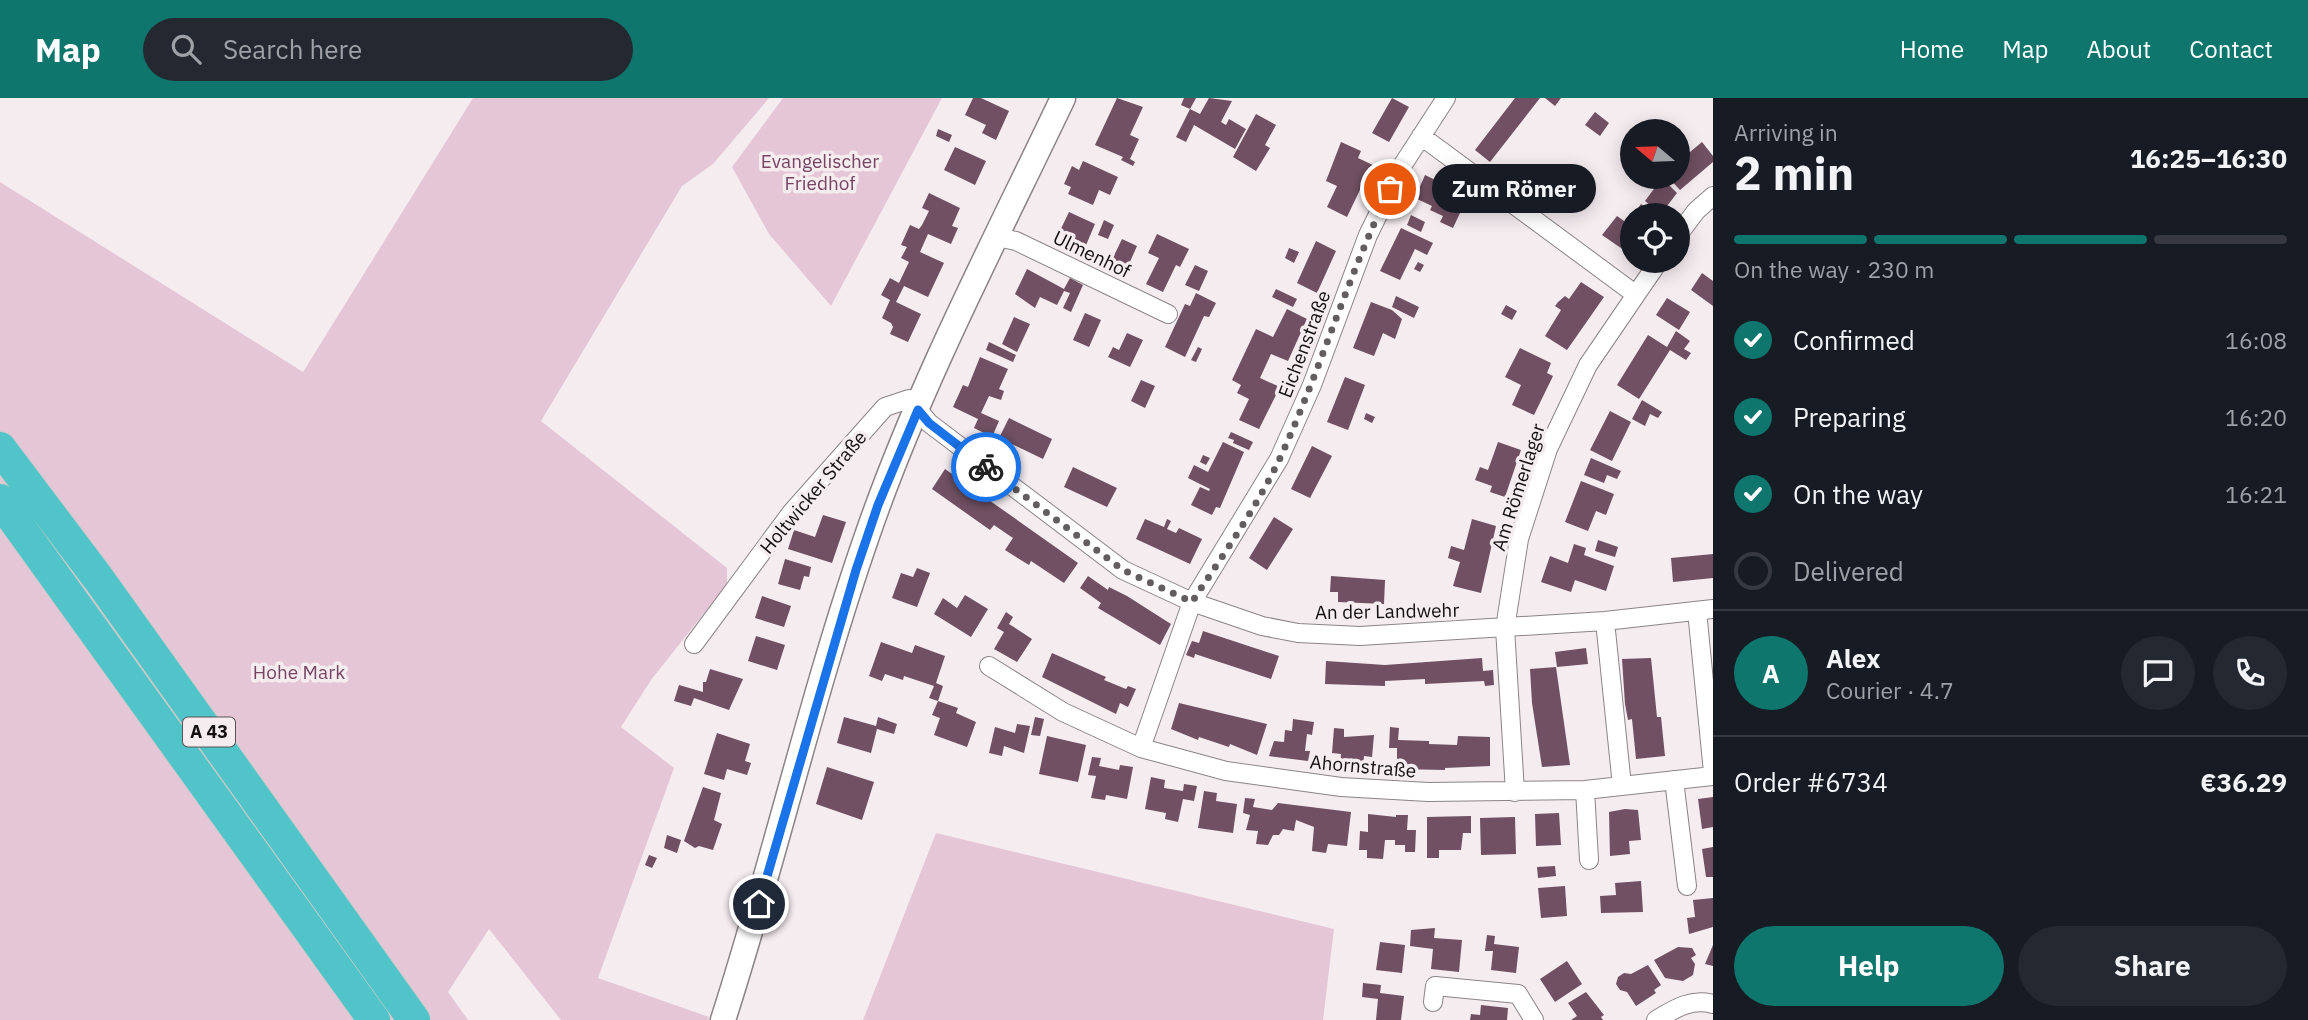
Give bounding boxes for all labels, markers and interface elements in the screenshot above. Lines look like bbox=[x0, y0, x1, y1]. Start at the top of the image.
search box bbox=[143, 18, 633, 81]
text: Map bbox=[35, 28, 101, 71]
icon: search bbox=[167, 30, 205, 68]
text: Search here bbox=[223, 32, 362, 66]
text: Home bbox=[1900, 33, 1964, 65]
text: Map bbox=[2002, 33, 2048, 65]
text: About bbox=[2086, 33, 2151, 65]
text: Contact bbox=[2189, 33, 2273, 65]
text: Arriving in bbox=[1734, 117, 1838, 147]
north arrow bbox=[1620, 119, 1690, 189]
map controls bbox=[1620, 119, 1690, 273]
text: 16:25–16:30 bbox=[2130, 141, 2287, 175]
text: 2 min bbox=[1734, 143, 1854, 203]
park label: Evangelischer Friedhof bbox=[761, 149, 879, 195]
pin bbox=[1360, 159, 1420, 219]
callout: Zum Römer bbox=[1432, 164, 1596, 214]
icon: bag bbox=[1371, 170, 1409, 208]
text: Zum Römer bbox=[1452, 173, 1576, 203]
button: locate bbox=[1620, 203, 1690, 273]
street label: Ulmenhof bbox=[1049, 225, 1135, 283]
text: On the way · 230 m bbox=[1734, 254, 1934, 284]
street label: Eichenstraße bbox=[1273, 287, 1335, 401]
icon: check bbox=[1734, 321, 1772, 359]
text: Confirmed bbox=[1793, 323, 1915, 357]
text: 16:08 bbox=[2225, 325, 2287, 355]
icon: check bbox=[1734, 398, 1772, 436]
text: Preparing bbox=[1793, 400, 1906, 434]
text: 16:20 bbox=[2225, 402, 2287, 432]
street label: Am Römerlager bbox=[1486, 420, 1550, 554]
street label: Holtwicker Straße bbox=[754, 425, 872, 559]
courier bbox=[951, 432, 1021, 502]
icon: bike bbox=[967, 448, 1005, 486]
icon: check bbox=[1734, 475, 1772, 513]
text: On the way bbox=[1793, 477, 1923, 511]
text: 16:21 bbox=[2225, 479, 2287, 509]
text: Delivered bbox=[1793, 554, 1904, 588]
street label: An der Landwehr bbox=[1315, 598, 1459, 624]
button: chat bbox=[2121, 636, 2195, 710]
button: phone bbox=[2213, 636, 2287, 710]
text: Alex bbox=[1826, 641, 1880, 675]
text: A bbox=[1762, 656, 1780, 690]
park label: Hohe Mark bbox=[253, 660, 345, 684]
text: Courier · 4.7 bbox=[1826, 675, 1954, 705]
road number: A 43 bbox=[183, 718, 235, 746]
street label: Ahornstraße bbox=[1309, 749, 1417, 783]
text: Order #6734 bbox=[1734, 765, 1888, 799]
text: €36.29 bbox=[2200, 765, 2287, 799]
pin bbox=[729, 874, 789, 934]
icon: home bbox=[740, 885, 778, 923]
button: Help bbox=[1734, 926, 2004, 1006]
button: Share bbox=[2018, 926, 2287, 1006]

